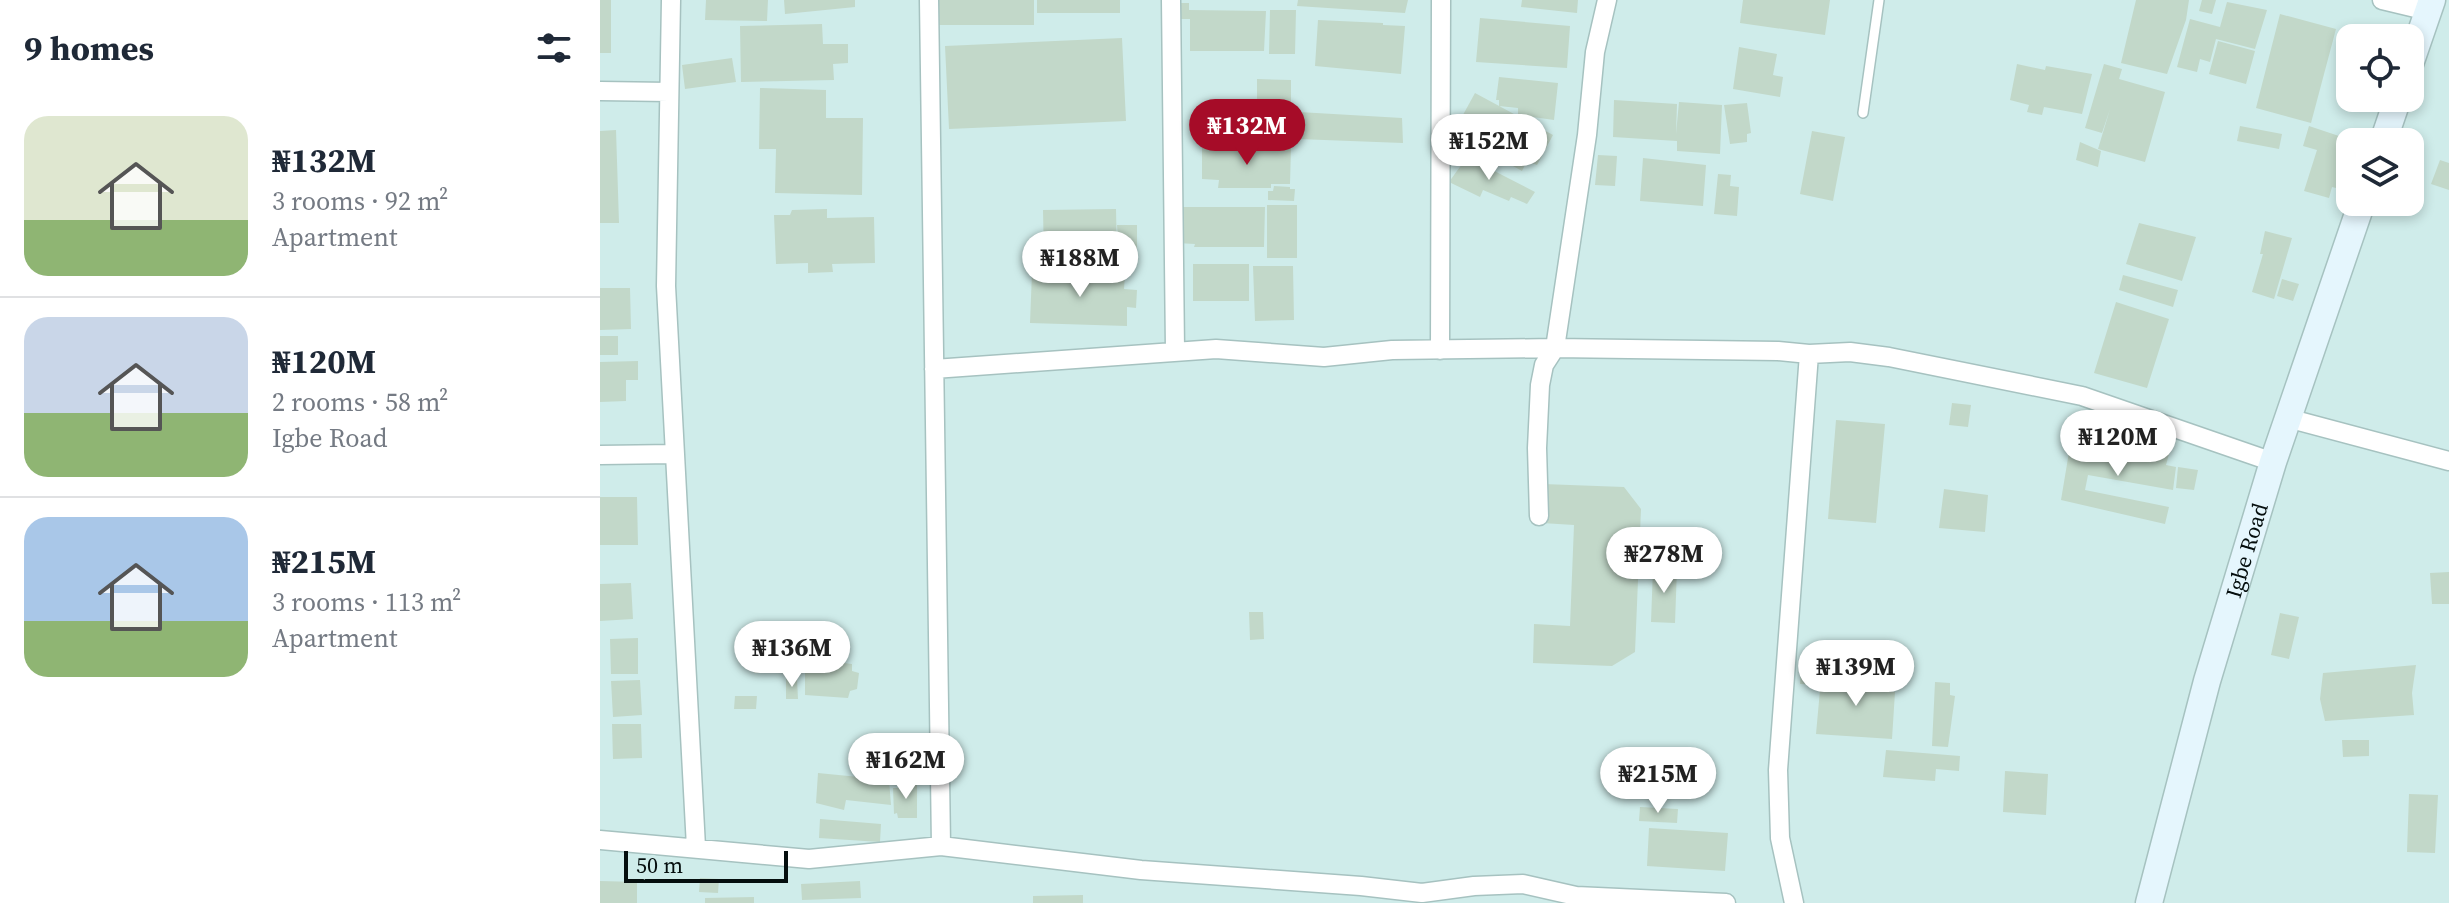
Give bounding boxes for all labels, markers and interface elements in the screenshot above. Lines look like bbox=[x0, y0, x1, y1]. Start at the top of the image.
map controls bbox=[2336, 24, 2424, 216]
button: locate bbox=[2336, 24, 2424, 112]
text: 9 homes bbox=[24, 25, 154, 71]
icon: filters bbox=[532, 26, 576, 70]
pin: ₦132M bbox=[1191, 99, 1303, 167]
text: ₦132M bbox=[1207, 107, 1287, 143]
pin: ₦152M bbox=[1433, 114, 1545, 182]
text: ₦152M bbox=[1449, 122, 1529, 158]
button: layers bbox=[2336, 128, 2424, 216]
text: ₦132M bbox=[272, 137, 376, 183]
icon: home bbox=[88, 148, 184, 244]
text: 3 rooms · 92 m² bbox=[272, 183, 448, 219]
text: Apartment bbox=[272, 219, 397, 255]
pin: ₦188M bbox=[1024, 231, 1136, 299]
text: ₦188M bbox=[1040, 239, 1120, 275]
text: ₦120M bbox=[272, 338, 376, 384]
icon: home bbox=[88, 349, 184, 445]
text: 2 rooms · 58 m² bbox=[272, 384, 448, 420]
pin: ₦120M bbox=[2062, 410, 2174, 478]
text: ₦120M bbox=[2078, 418, 2158, 454]
text: Igbe Road bbox=[272, 420, 388, 456]
street label: Igbe Road bbox=[2218, 499, 2275, 601]
pin: ₦278M bbox=[1608, 527, 1720, 595]
text: ₦278M bbox=[1624, 535, 1704, 571]
text: ₦215M bbox=[272, 538, 376, 584]
icon: home bbox=[88, 549, 184, 645]
text: 3 rooms · 113 m² bbox=[272, 584, 461, 620]
text: Apartment bbox=[272, 620, 397, 656]
pin: ₦136M bbox=[736, 621, 848, 689]
text: ₦136M bbox=[752, 629, 832, 665]
pin: ₦139M bbox=[1800, 640, 1912, 708]
text: ₦139M bbox=[1816, 648, 1896, 684]
pin: ₦162M bbox=[850, 733, 962, 801]
text: ₦162M bbox=[866, 741, 946, 777]
pin: ₦215M bbox=[1602, 747, 1714, 815]
text: ₦215M bbox=[1618, 755, 1698, 791]
scale bar bbox=[624, 847, 788, 883]
text: 50 m bbox=[636, 850, 683, 880]

